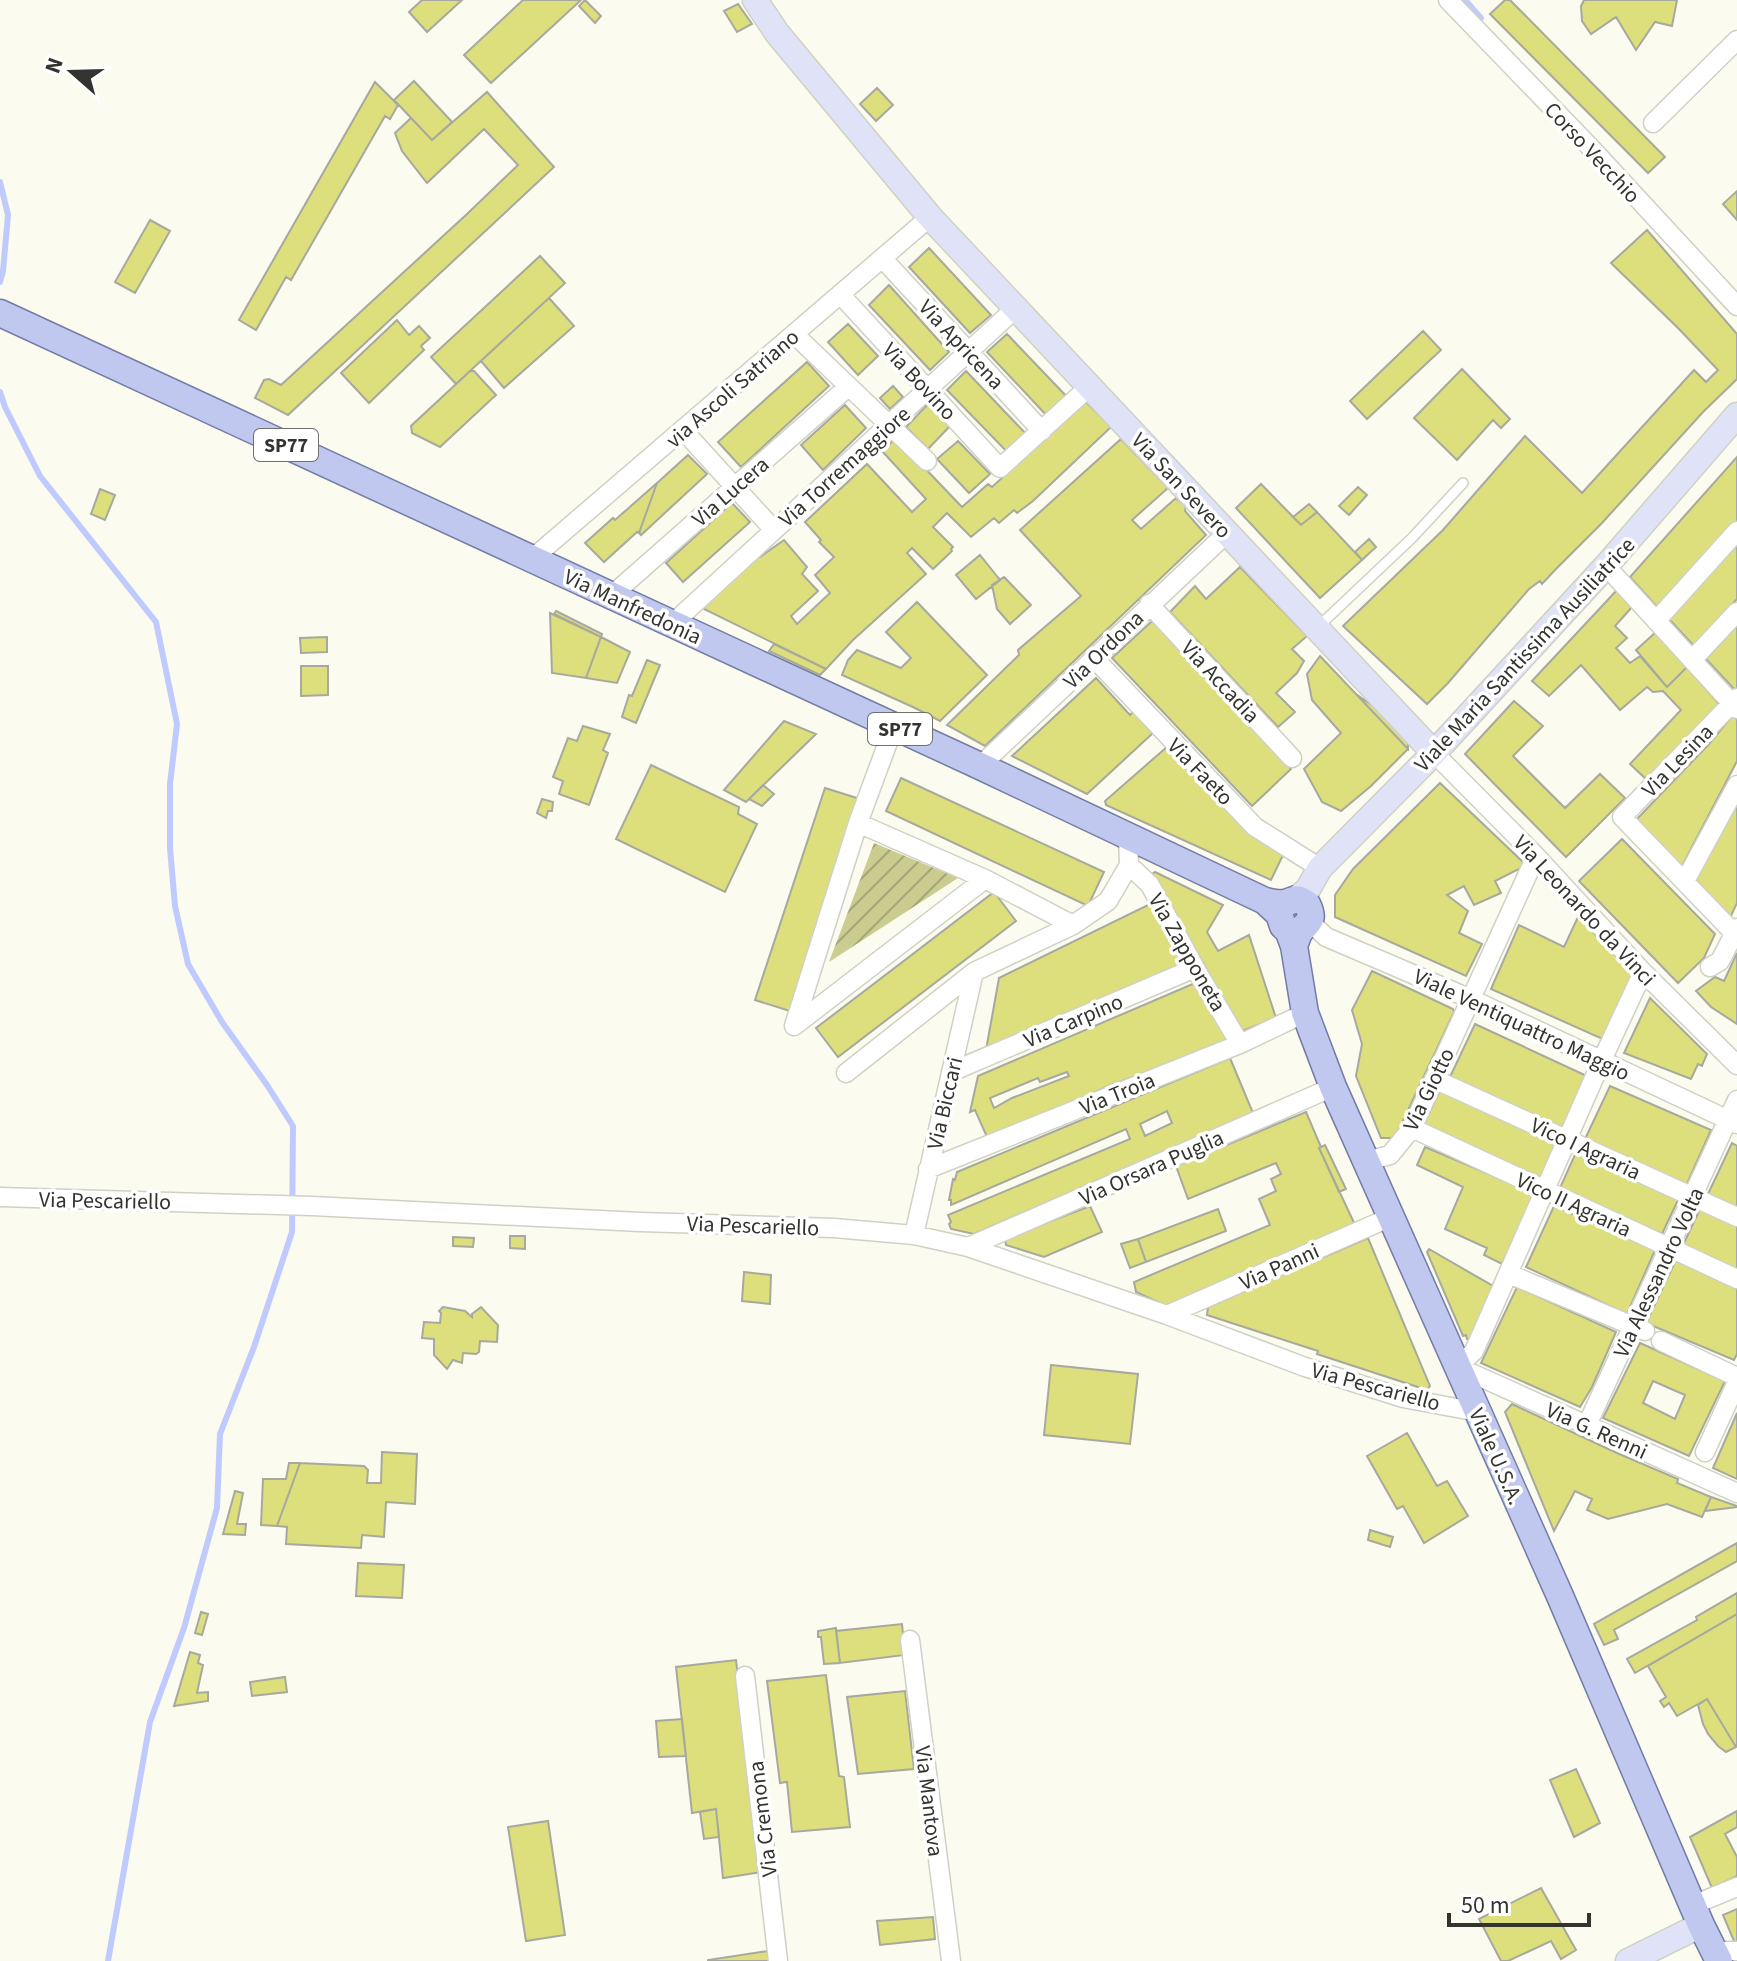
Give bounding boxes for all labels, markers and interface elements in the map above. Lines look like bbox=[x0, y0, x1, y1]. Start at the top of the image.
north arrow bbox=[32, 32, 112, 112]
text: N bbox=[37, 53, 72, 78]
street label: Corso Vecchio bbox=[1537, 95, 1648, 211]
street label: Via Apricena bbox=[911, 292, 1012, 397]
street label: via Ascoli Satriano bbox=[659, 322, 806, 456]
street label: Via Bovino bbox=[875, 335, 964, 428]
street label: Via Torremaggiore bbox=[772, 399, 918, 535]
street label: Via San Severo bbox=[1124, 426, 1239, 546]
road number: SP77 bbox=[254, 429, 318, 461]
street label: Via Lucera bbox=[685, 449, 776, 534]
street label: Viale Maria Santissima Ausiliatrice bbox=[1407, 530, 1642, 779]
street label: Via Manfredonia bbox=[558, 561, 707, 653]
street label: Via Ordona bbox=[1056, 603, 1151, 696]
street label: Via Accadia bbox=[1173, 633, 1267, 730]
road number: SP77 bbox=[868, 713, 932, 745]
street label: Via Lesina bbox=[1634, 717, 1721, 805]
street label: Via Faeto bbox=[1160, 731, 1241, 813]
street label: Via Leonardo da Vinci bbox=[1506, 828, 1663, 993]
street label: Via Zapponeta bbox=[1140, 887, 1234, 1018]
street label: Viale Ventiquattro Maggio bbox=[1408, 961, 1635, 1089]
street label: Via Carpino bbox=[1019, 986, 1128, 1056]
street label: Via Giotto bbox=[1395, 1043, 1463, 1136]
street label: Via Biccari bbox=[919, 1054, 971, 1153]
street label: Via Troia bbox=[1075, 1064, 1160, 1124]
street label: Vico I Agraria bbox=[1525, 1109, 1646, 1188]
street label: Via Orsara Puglia bbox=[1074, 1122, 1229, 1214]
street label: Vico II Agraria bbox=[1511, 1164, 1637, 1246]
street label: Via Alessandro Volta bbox=[1605, 1182, 1712, 1363]
street label: Via Pescariello bbox=[39, 1184, 171, 1218]
street label: Via Pescariello bbox=[686, 1208, 820, 1244]
street label: Via Panni bbox=[1234, 1235, 1324, 1299]
street label: Via Pescariello bbox=[1308, 1354, 1444, 1420]
street label: Via G. Renni bbox=[1541, 1394, 1653, 1468]
street label: Viale U.S.A. bbox=[1461, 1403, 1532, 1510]
street label: Via Mantova bbox=[906, 1744, 952, 1858]
street label: Via Cremona bbox=[740, 1759, 786, 1879]
scale bar bbox=[1449, 1877, 1589, 1927]
text: 50 m bbox=[1461, 1888, 1510, 1923]

